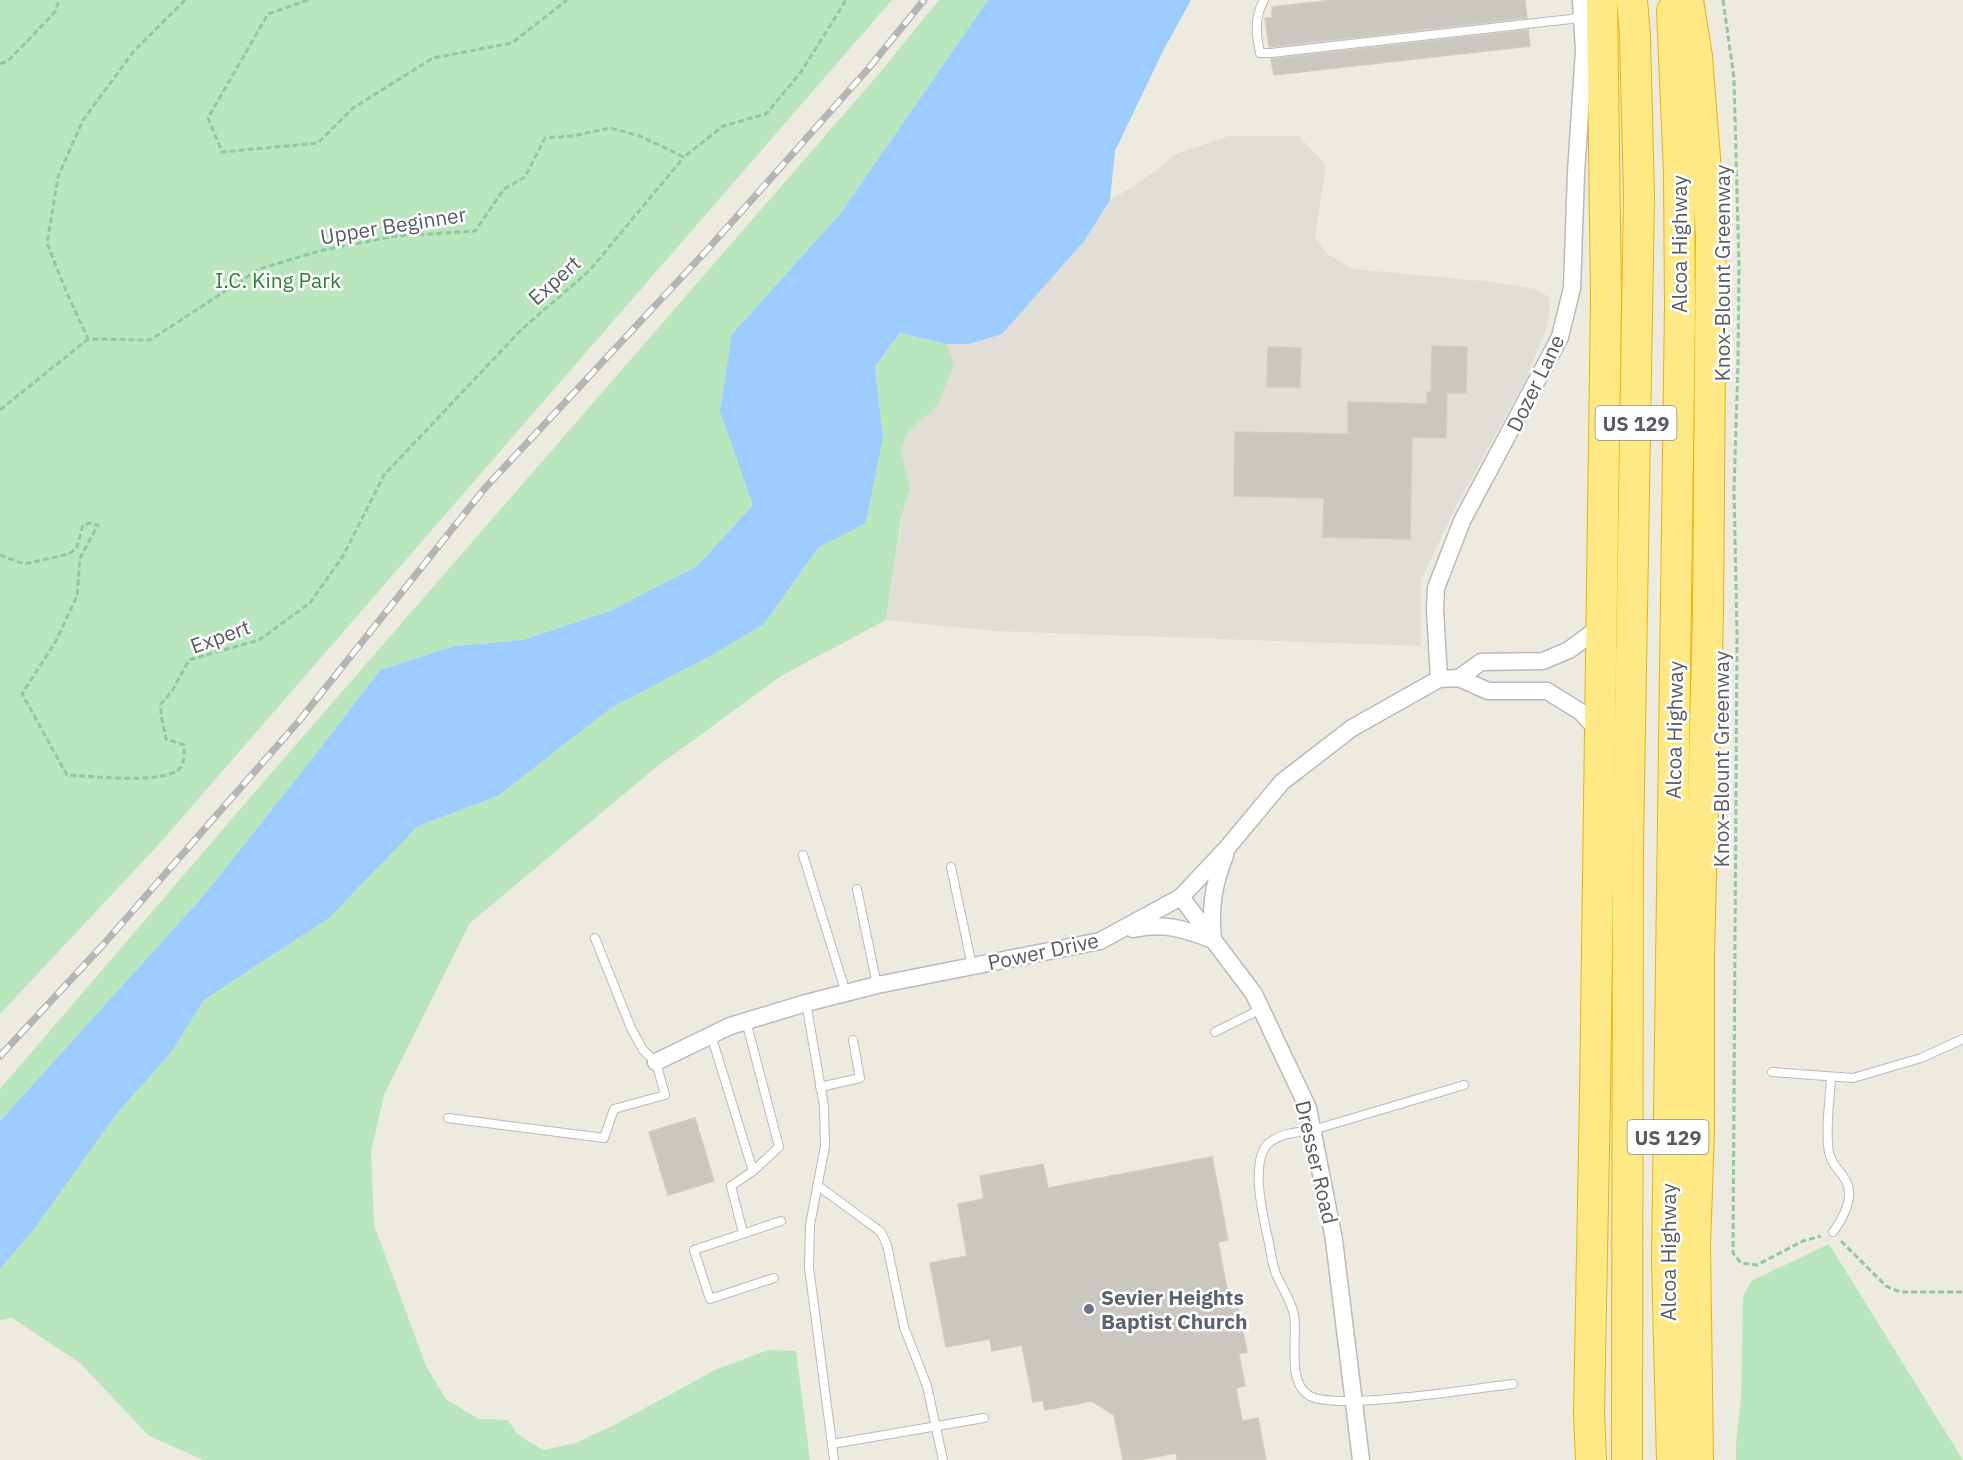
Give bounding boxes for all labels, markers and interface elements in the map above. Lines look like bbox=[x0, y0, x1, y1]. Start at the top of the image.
street label: Knox-Blount Greenway bbox=[1708, 164, 1736, 381]
street label: Alcoa Highway bbox=[1665, 174, 1693, 313]
street label: Upper Beginner bbox=[318, 200, 468, 250]
street label: Expert bbox=[522, 249, 586, 311]
park label: I.C. King Park bbox=[215, 266, 341, 294]
street label: Dozer Lane bbox=[1499, 330, 1571, 436]
road number: US 129 bbox=[1596, 406, 1676, 440]
street label: Expert bbox=[186, 612, 254, 660]
street label: Knox-Blount Greenway bbox=[1707, 650, 1735, 867]
street label: Alcoa Highway bbox=[1659, 660, 1689, 799]
street label: Power Drive bbox=[985, 926, 1101, 976]
street label: Dresser Road bbox=[1289, 1097, 1345, 1227]
road number: US 129 bbox=[1628, 1120, 1708, 1154]
street label: Alcoa Highway bbox=[1654, 1182, 1682, 1321]
place label: Sevier Heights Baptist Church bbox=[1101, 1283, 1248, 1335]
marker: Sevier Heights Baptist Church bbox=[1082, 1302, 1096, 1316]

